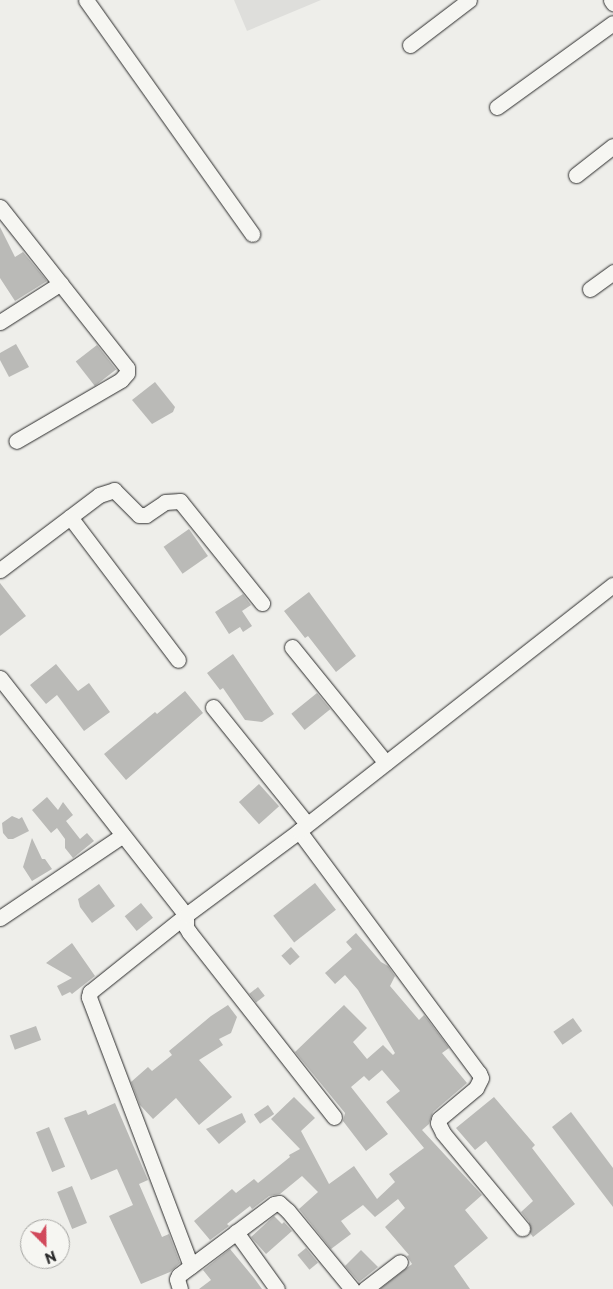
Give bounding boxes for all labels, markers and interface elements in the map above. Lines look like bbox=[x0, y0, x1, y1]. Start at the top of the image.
north arrow bbox=[20, 1219, 70, 1269]
text: N bbox=[41, 1246, 60, 1269]

